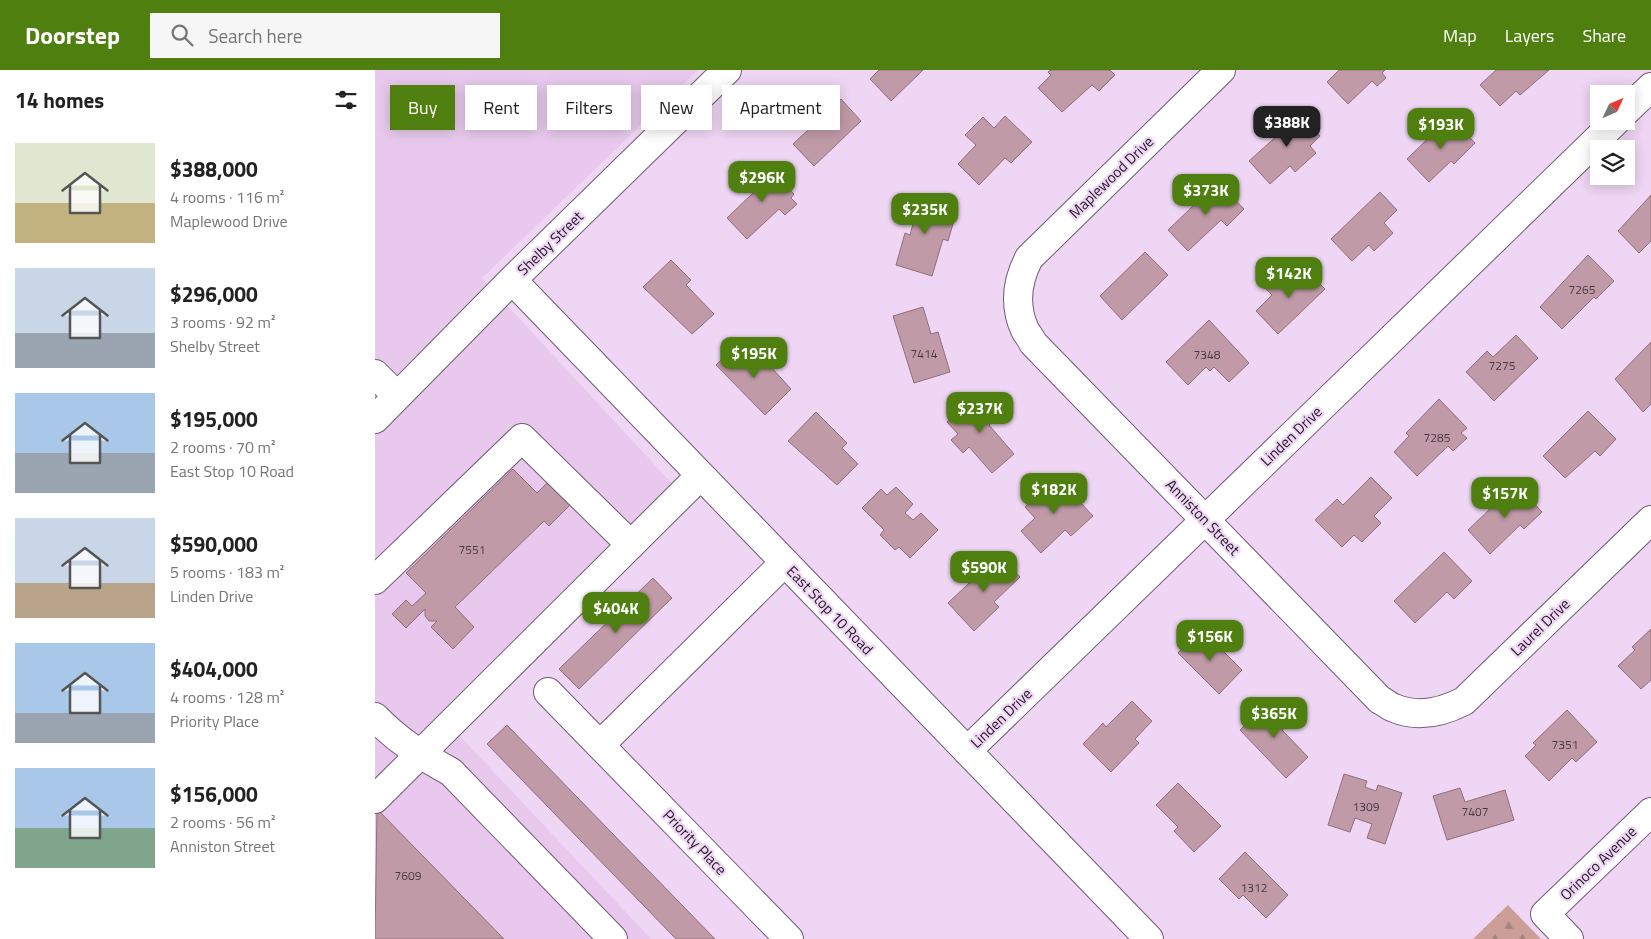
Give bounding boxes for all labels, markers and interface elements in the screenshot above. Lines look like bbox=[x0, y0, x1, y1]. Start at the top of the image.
search box bbox=[150, 13, 500, 58]
text: Doorstep bbox=[25, 17, 120, 53]
icon: search bbox=[168, 21, 196, 49]
text: Search here bbox=[208, 21, 302, 50]
text: Map bbox=[1443, 22, 1477, 49]
text: Layers bbox=[1505, 22, 1554, 49]
text: Share bbox=[1582, 22, 1626, 49]
text: 14 homes bbox=[15, 84, 104, 116]
chip: Buy bbox=[390, 85, 455, 130]
chip: Rent bbox=[465, 85, 537, 130]
chip: Filters bbox=[547, 85, 631, 130]
chip: New bbox=[641, 85, 712, 130]
chip: Apartment bbox=[722, 85, 840, 130]
north arrow bbox=[1590, 85, 1635, 130]
map controls bbox=[1590, 85, 1635, 185]
icon: filters bbox=[332, 86, 360, 114]
pin: $388K bbox=[1252, 106, 1322, 148]
pin: $193K bbox=[1406, 108, 1476, 150]
text: $388K bbox=[1264, 110, 1310, 134]
text: $193K bbox=[1418, 112, 1464, 136]
street label: Maplewood Drive bbox=[1063, 130, 1159, 224]
button: layers bbox=[1590, 140, 1635, 185]
text: $388,000 bbox=[170, 153, 258, 185]
pin: $296K bbox=[727, 160, 797, 203]
icon: home bbox=[55, 163, 115, 223]
text: $296K bbox=[739, 165, 785, 189]
pin: $373K bbox=[1171, 174, 1241, 216]
text: $373K bbox=[1183, 178, 1229, 202]
text: 4 rooms · 116 m² bbox=[170, 185, 284, 209]
pin: $235K bbox=[890, 192, 960, 235]
text: $235K bbox=[902, 197, 948, 221]
street label: Shelby Street bbox=[512, 205, 589, 281]
text: Maplewood Drive bbox=[170, 209, 288, 233]
pin: $142K bbox=[1254, 256, 1324, 299]
text: $142K bbox=[1266, 261, 1312, 285]
text: $296,000 bbox=[170, 278, 258, 310]
house number: 7265 bbox=[1569, 280, 1596, 299]
icon: home bbox=[55, 288, 115, 348]
text: 3 rooms · 92 m² bbox=[170, 310, 275, 334]
text: Shelby Street bbox=[170, 334, 260, 358]
pin: $195K bbox=[719, 336, 789, 379]
text: $195K bbox=[731, 341, 777, 365]
house number: 7414 bbox=[911, 344, 938, 363]
house number: 7348 bbox=[1194, 345, 1221, 364]
house number: 7275 bbox=[1489, 356, 1516, 375]
pin: $237K bbox=[945, 392, 1015, 434]
text: $237K bbox=[957, 396, 1003, 420]
street label: Linden Drive bbox=[1255, 401, 1327, 471]
text: $195,000 bbox=[170, 403, 258, 435]
icon: home bbox=[55, 413, 115, 473]
house number: 7285 bbox=[1424, 428, 1451, 447]
text: 2 rooms · 70 m² bbox=[170, 435, 275, 459]
text: East Stop 10 Road bbox=[170, 459, 294, 483]
pin: $182K bbox=[1019, 472, 1089, 515]
street label: Anniston Street bbox=[1161, 474, 1246, 561]
pin: $157K bbox=[1470, 476, 1540, 519]
text: $182K bbox=[1031, 477, 1077, 501]
text: $157K bbox=[1482, 481, 1528, 505]
text: $590,000 bbox=[170, 528, 258, 560]
icon: home bbox=[55, 538, 115, 598]
house number: 7551 bbox=[459, 540, 485, 559]
pin: $590K bbox=[949, 550, 1019, 593]
text: $590K bbox=[961, 555, 1007, 579]
text: 5 rooms · 183 m² bbox=[170, 560, 284, 584]
street label: East Stop 10 Road bbox=[781, 560, 879, 660]
text: Linden Drive bbox=[170, 584, 253, 608]
pin: $404K bbox=[581, 592, 651, 634]
street label: Laurel Drive bbox=[1505, 593, 1575, 661]
text: $404K bbox=[593, 596, 639, 620]
pin: $156K bbox=[1175, 620, 1245, 662]
text: $156K bbox=[1187, 624, 1233, 648]
text: $404,000 bbox=[170, 653, 258, 685]
icon: home bbox=[55, 663, 115, 723]
street label: Linden Drive bbox=[965, 683, 1037, 753]
text: 4 rooms · 128 m² bbox=[170, 685, 284, 709]
pin: $365K bbox=[1239, 696, 1309, 739]
text: $365K bbox=[1251, 701, 1297, 725]
text: Priority Place bbox=[170, 709, 259, 733]
house number: 7351 bbox=[1552, 735, 1578, 754]
text: $156,000 bbox=[170, 778, 258, 810]
icon: home bbox=[55, 788, 115, 848]
house number: 1309 bbox=[1353, 797, 1380, 816]
house number: 7407 bbox=[1462, 802, 1488, 821]
street label: Priority Place bbox=[658, 804, 732, 880]
text: 2 rooms · 56 m² bbox=[170, 810, 275, 834]
street label: Orinoco Avenue bbox=[1554, 820, 1642, 906]
text: Anniston Street bbox=[170, 834, 275, 858]
house number: 7609 bbox=[395, 866, 422, 885]
house number: 1312 bbox=[1241, 878, 1267, 897]

